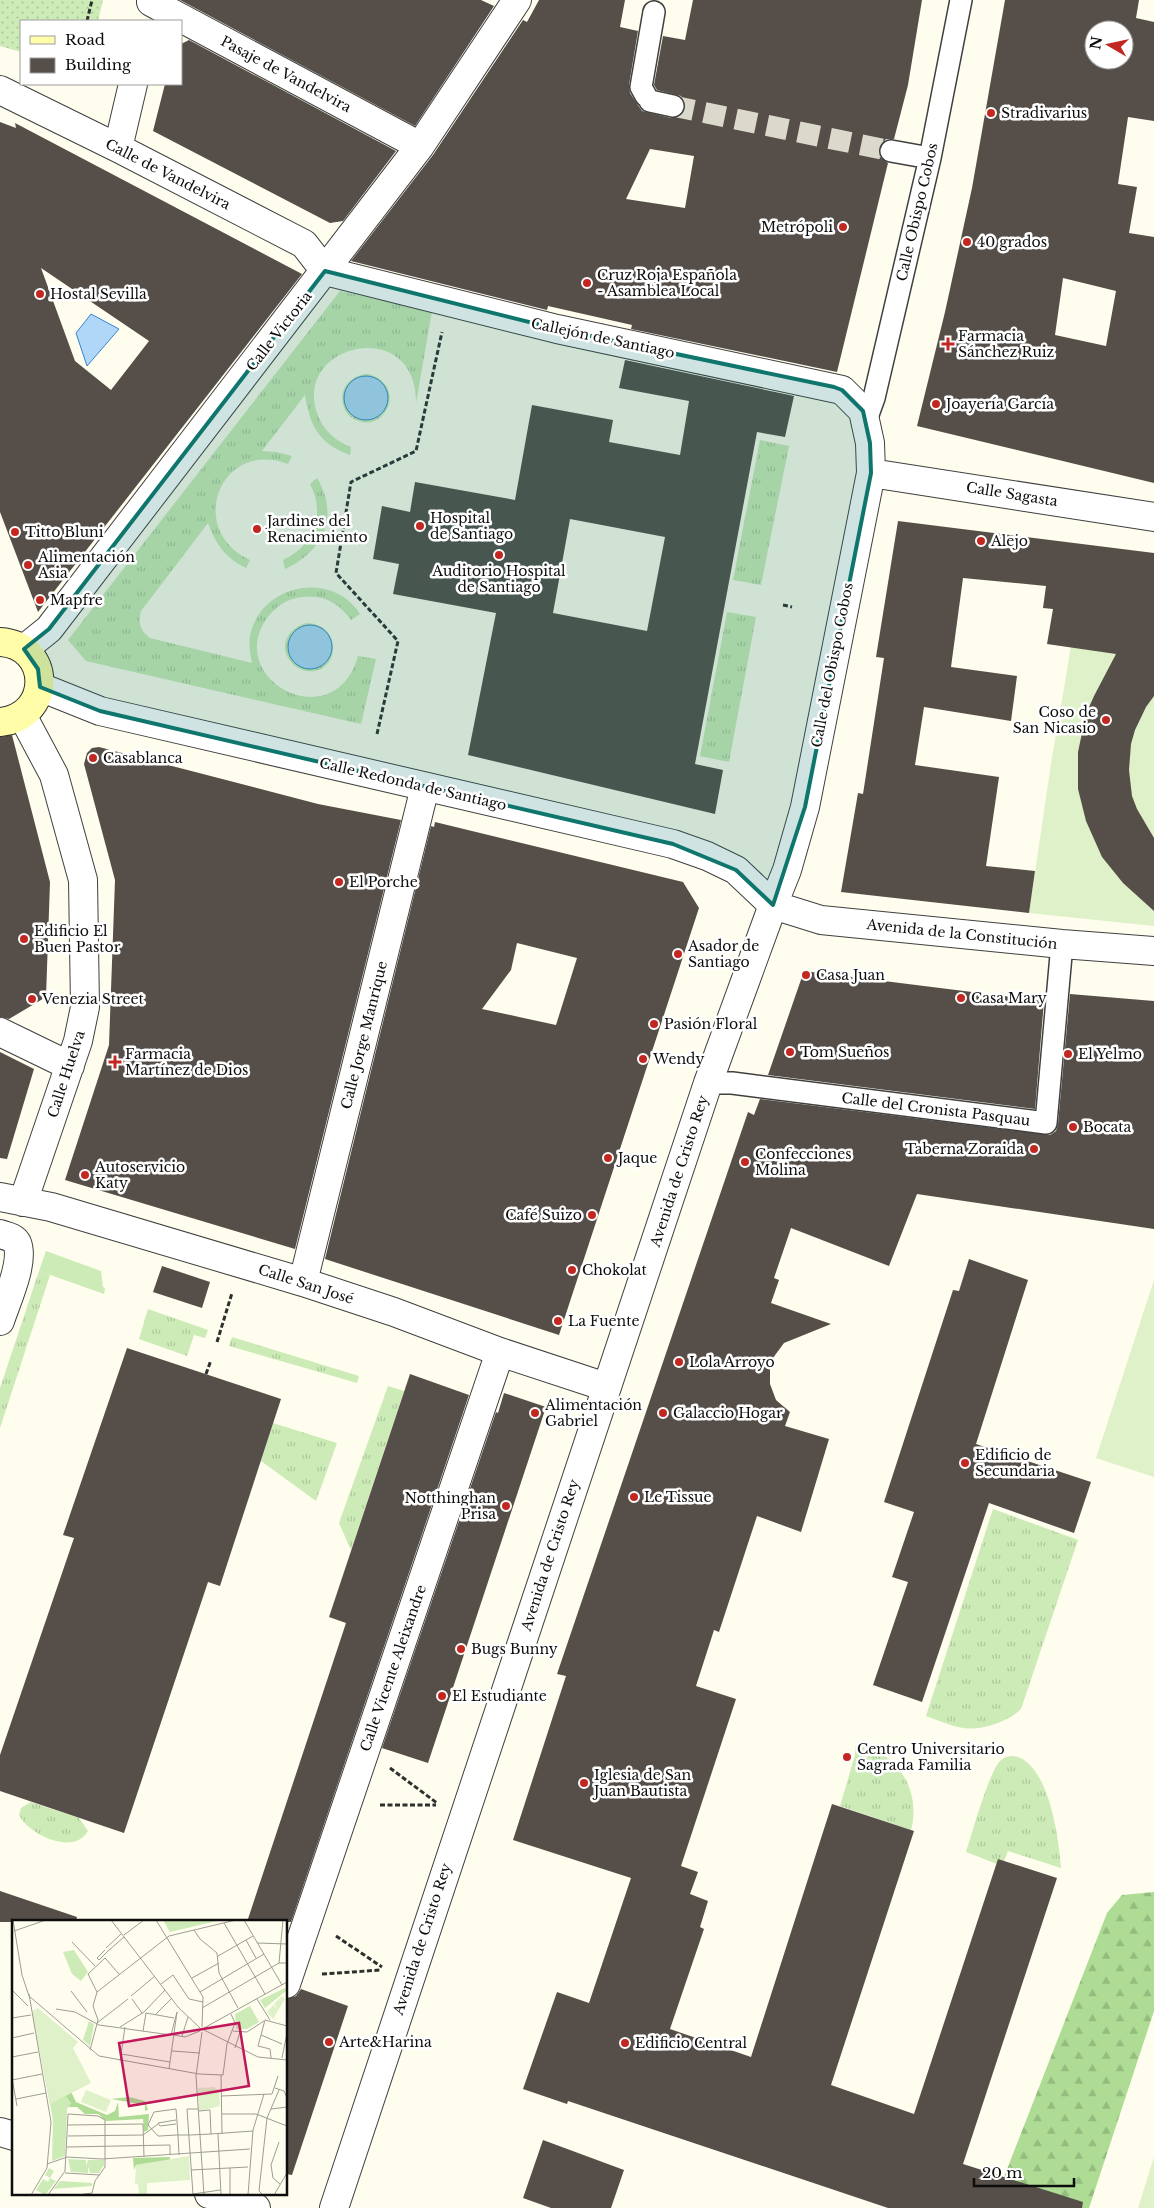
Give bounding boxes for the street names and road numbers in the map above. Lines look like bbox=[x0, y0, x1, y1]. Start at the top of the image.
street label: Pasaje de Vandelvira bbox=[218, 32, 355, 116]
street label: Calle de Vandelvira bbox=[103, 135, 234, 213]
street label: Calle Obispo Cobos bbox=[892, 141, 942, 283]
street label: Calle Victoria bbox=[242, 287, 316, 375]
street label: Callejón de Santiago bbox=[530, 314, 676, 362]
street label: Calle Sagasta bbox=[965, 478, 1059, 510]
street label: Calle del Obispo Cobos bbox=[807, 581, 857, 749]
street label: Calle Redonda de Santiago bbox=[318, 754, 508, 814]
street label: Avenida de la Constitución bbox=[865, 915, 1059, 953]
street label: Calle Jorge Manrique bbox=[337, 959, 391, 1111]
street label: Calle Huelva bbox=[43, 1028, 89, 1120]
street label: Calle del Cronista Pasquau bbox=[841, 1088, 1032, 1130]
street label: Avenida de Cristo Rey bbox=[646, 1093, 712, 1250]
street label: Calle San José bbox=[256, 1260, 356, 1308]
street label: Avenida de Cristo Rey bbox=[517, 1477, 583, 1634]
street label: Calle Vicente Aleixandre bbox=[356, 1582, 430, 1754]
street label: Avenida de Cristo Rey bbox=[389, 1861, 455, 2018]

